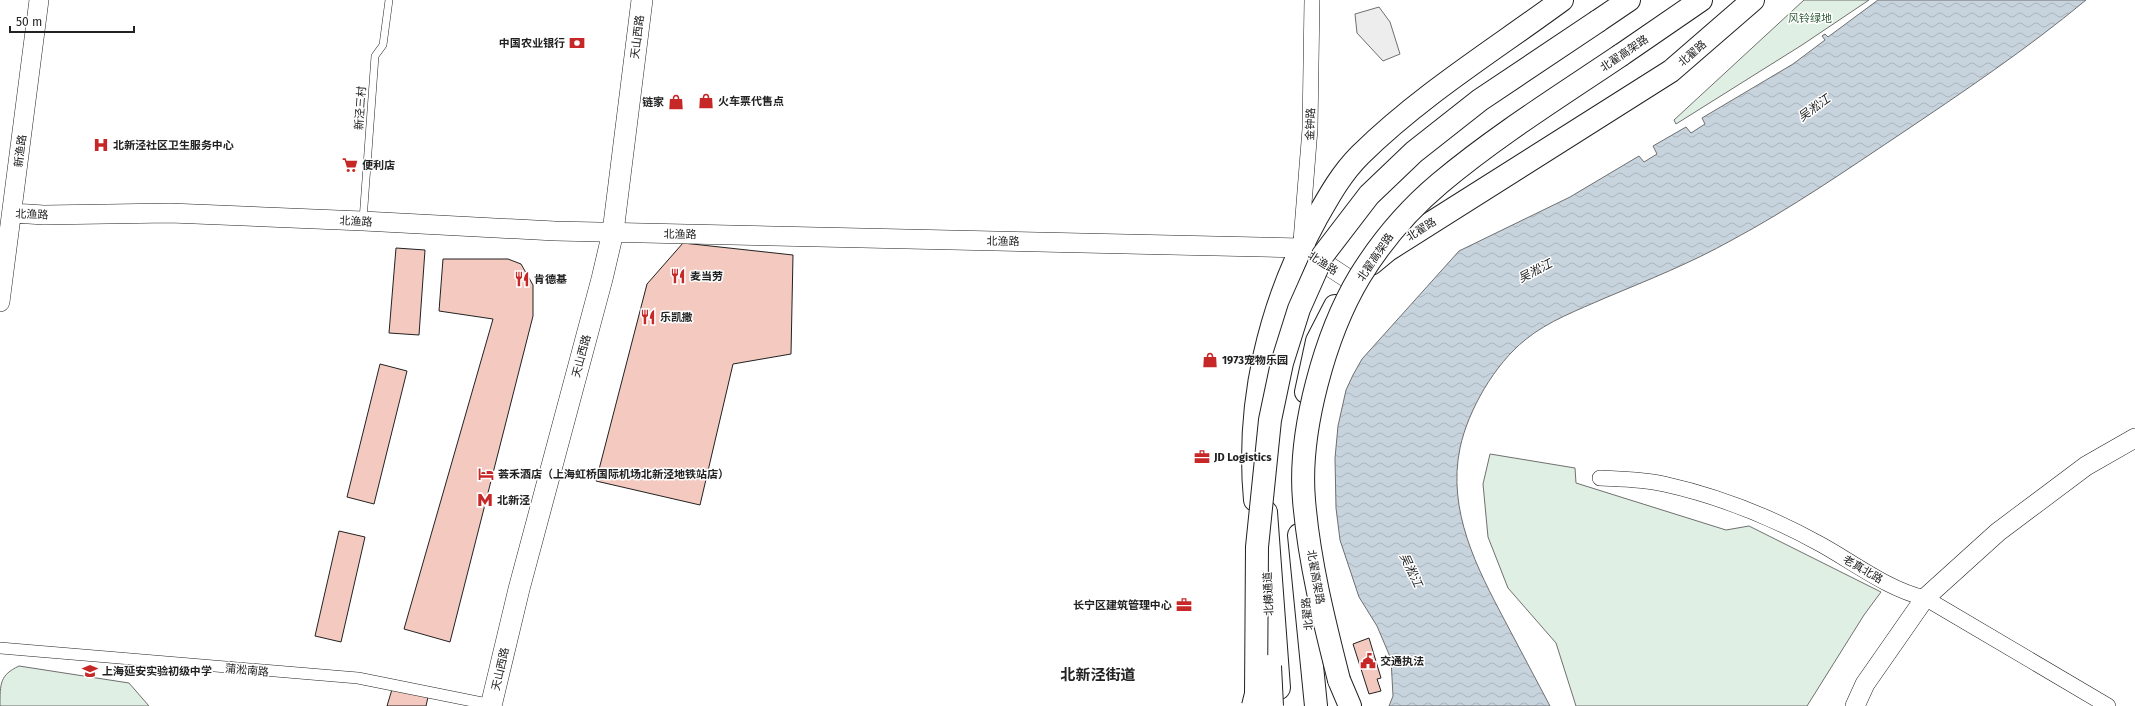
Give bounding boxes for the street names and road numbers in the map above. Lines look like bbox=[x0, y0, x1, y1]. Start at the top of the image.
street label: 天山西路 bbox=[628, 14, 647, 60]
street label: 北翟高架路 bbox=[1598, 33, 1651, 74]
street label: 北翟路 bbox=[1676, 38, 1709, 69]
street label: 新泾三村 bbox=[352, 86, 369, 130]
street label: 金钟路 bbox=[1303, 107, 1318, 141]
street label: 新渔路 bbox=[12, 134, 29, 168]
street label: 北渔路 bbox=[15, 207, 49, 222]
street label: 北渔路 bbox=[339, 214, 373, 229]
street label: 北翟路 bbox=[1404, 215, 1439, 244]
street label: 北渔路 bbox=[663, 228, 697, 241]
street label: 北翟高架路 bbox=[1355, 231, 1396, 284]
street label: 北渔路 bbox=[986, 235, 1020, 248]
street label: 北渔路 bbox=[1305, 249, 1340, 278]
street label: 天山西路 bbox=[570, 333, 593, 379]
street label: 北翟高架路 bbox=[1304, 549, 1327, 605]
street label: 老真北路 bbox=[1840, 553, 1885, 586]
street label: 北横通道 bbox=[1261, 572, 1276, 616]
street label: 北翟路 bbox=[1299, 597, 1316, 631]
street label: 天山西路 bbox=[489, 646, 512, 692]
street label: 蒲淞南路 bbox=[224, 662, 269, 679]

